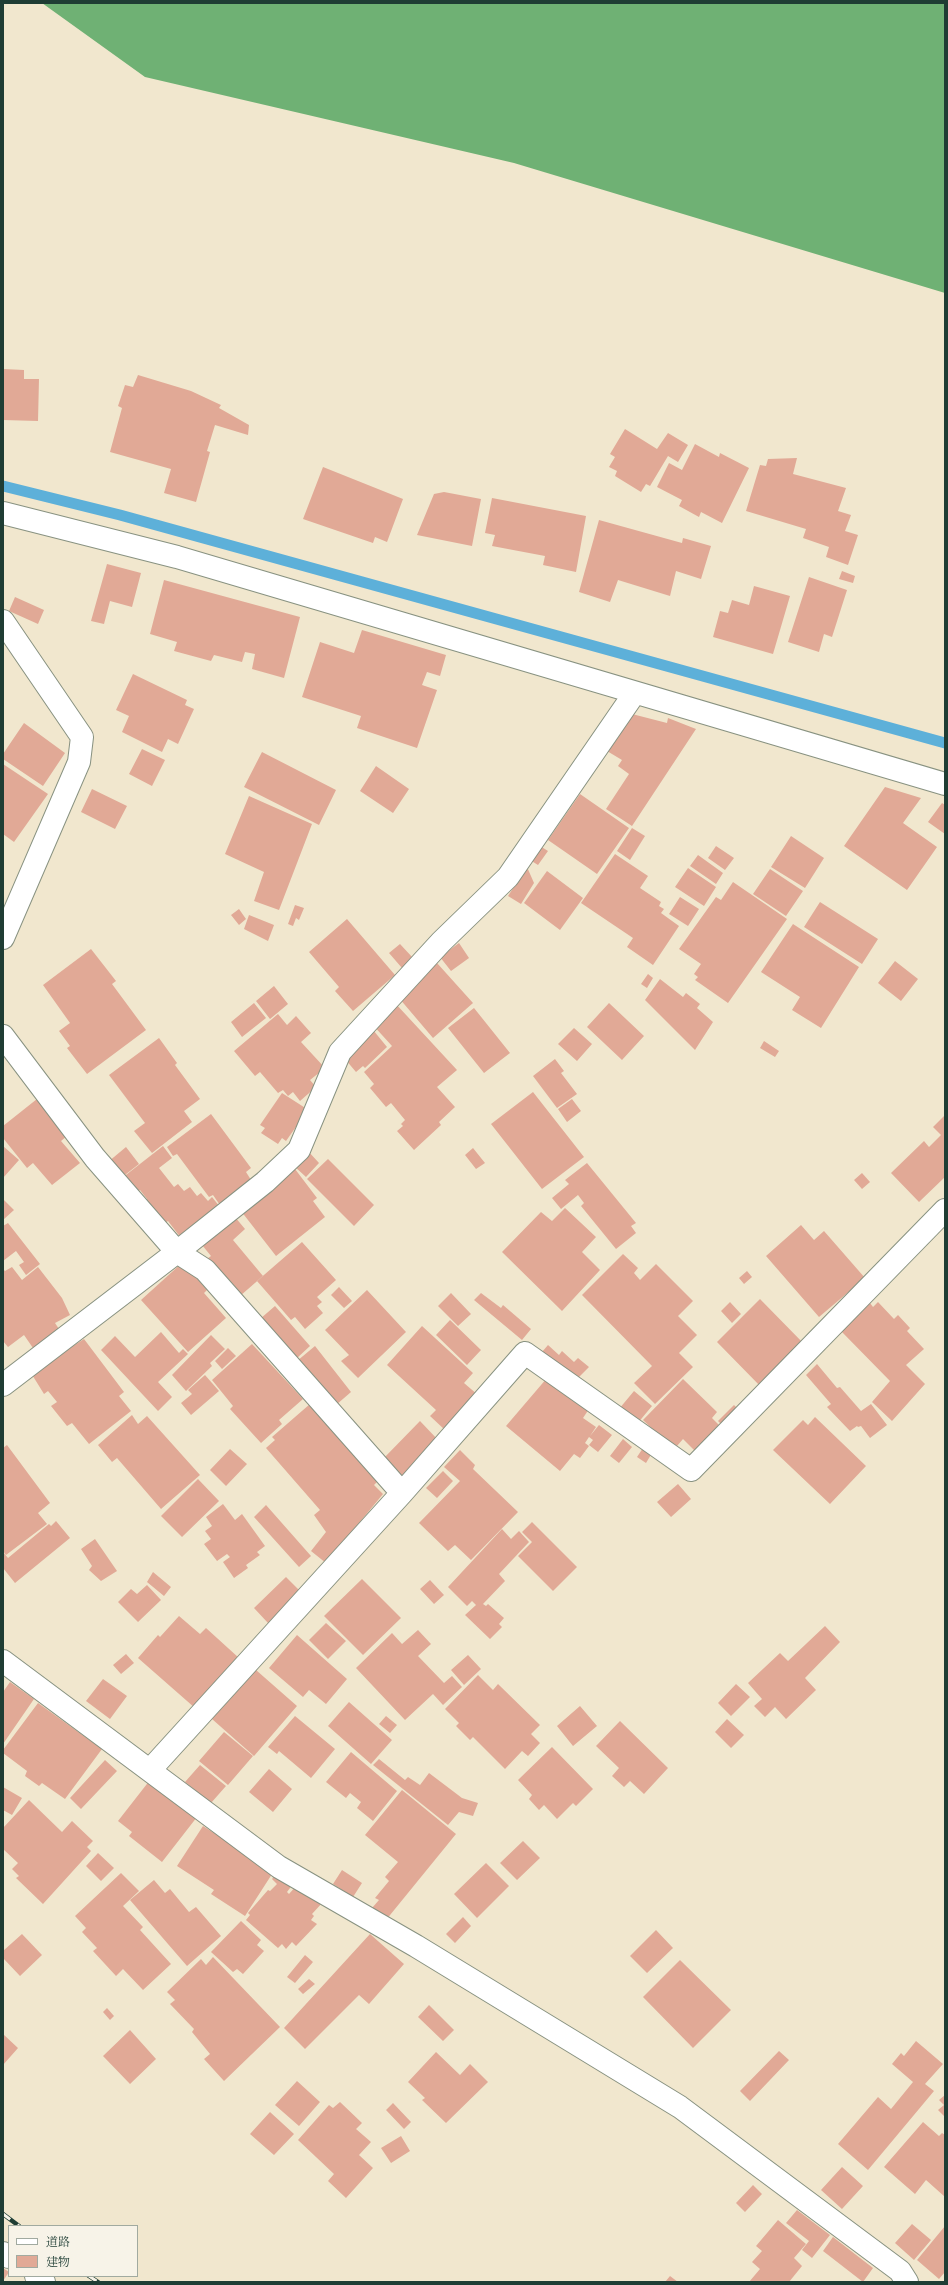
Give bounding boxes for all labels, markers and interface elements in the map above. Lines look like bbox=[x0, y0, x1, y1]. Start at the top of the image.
legend bbox=[8, 2225, 138, 2277]
text: 道路 bbox=[46, 2234, 70, 2250]
text: 建物 bbox=[46, 2254, 70, 2270]

